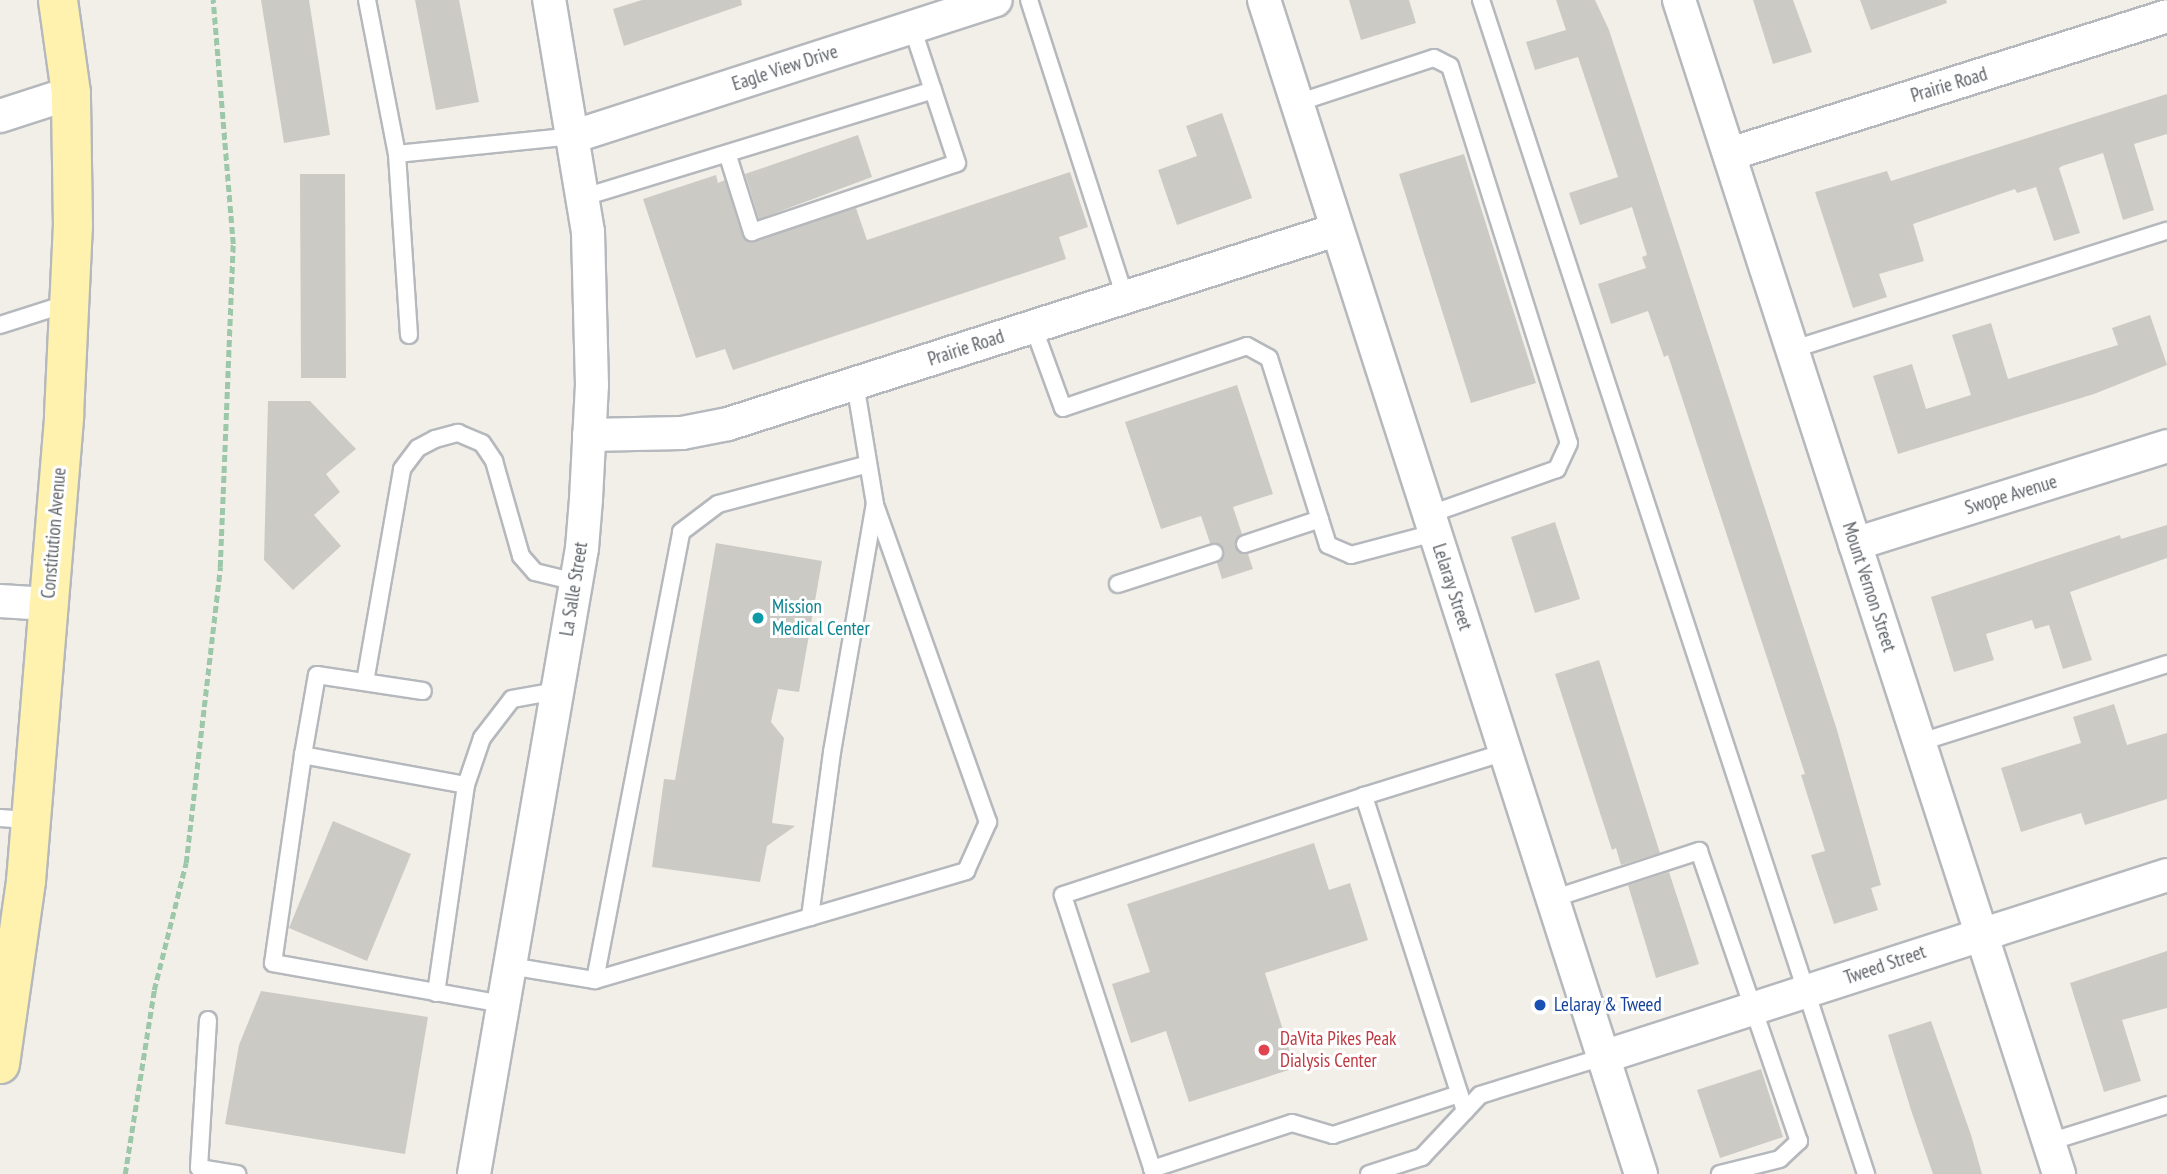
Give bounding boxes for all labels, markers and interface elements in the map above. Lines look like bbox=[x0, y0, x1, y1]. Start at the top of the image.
street label: Eagle View Drive bbox=[729, 40, 841, 96]
street label: Prairie Road bbox=[1908, 63, 1990, 107]
street label: Prairie Road bbox=[925, 325, 1007, 371]
street label: Constitution Avenue bbox=[37, 466, 71, 600]
street label: Swope Avenue bbox=[1962, 470, 2060, 520]
street label: Mount Vernon Street bbox=[1837, 519, 1901, 655]
street label: La Salle Street bbox=[555, 540, 593, 638]
street label: Lelaray Street bbox=[1427, 541, 1477, 633]
place label: Mission Medical Center bbox=[772, 596, 870, 640]
marker: Mission Medical Center bbox=[750, 610, 766, 626]
street label: Tweed Street bbox=[1841, 940, 1929, 990]
place label: Lelaray & Tweed bbox=[1554, 994, 1663, 1016]
marker: Lelaray & Tweed bbox=[1532, 997, 1548, 1013]
place label: DaVita Pikes Peak Dialysis Center bbox=[1280, 1028, 1396, 1072]
marker: DaVita Pikes Peak Dialysis Center bbox=[1254, 1040, 1274, 1060]

